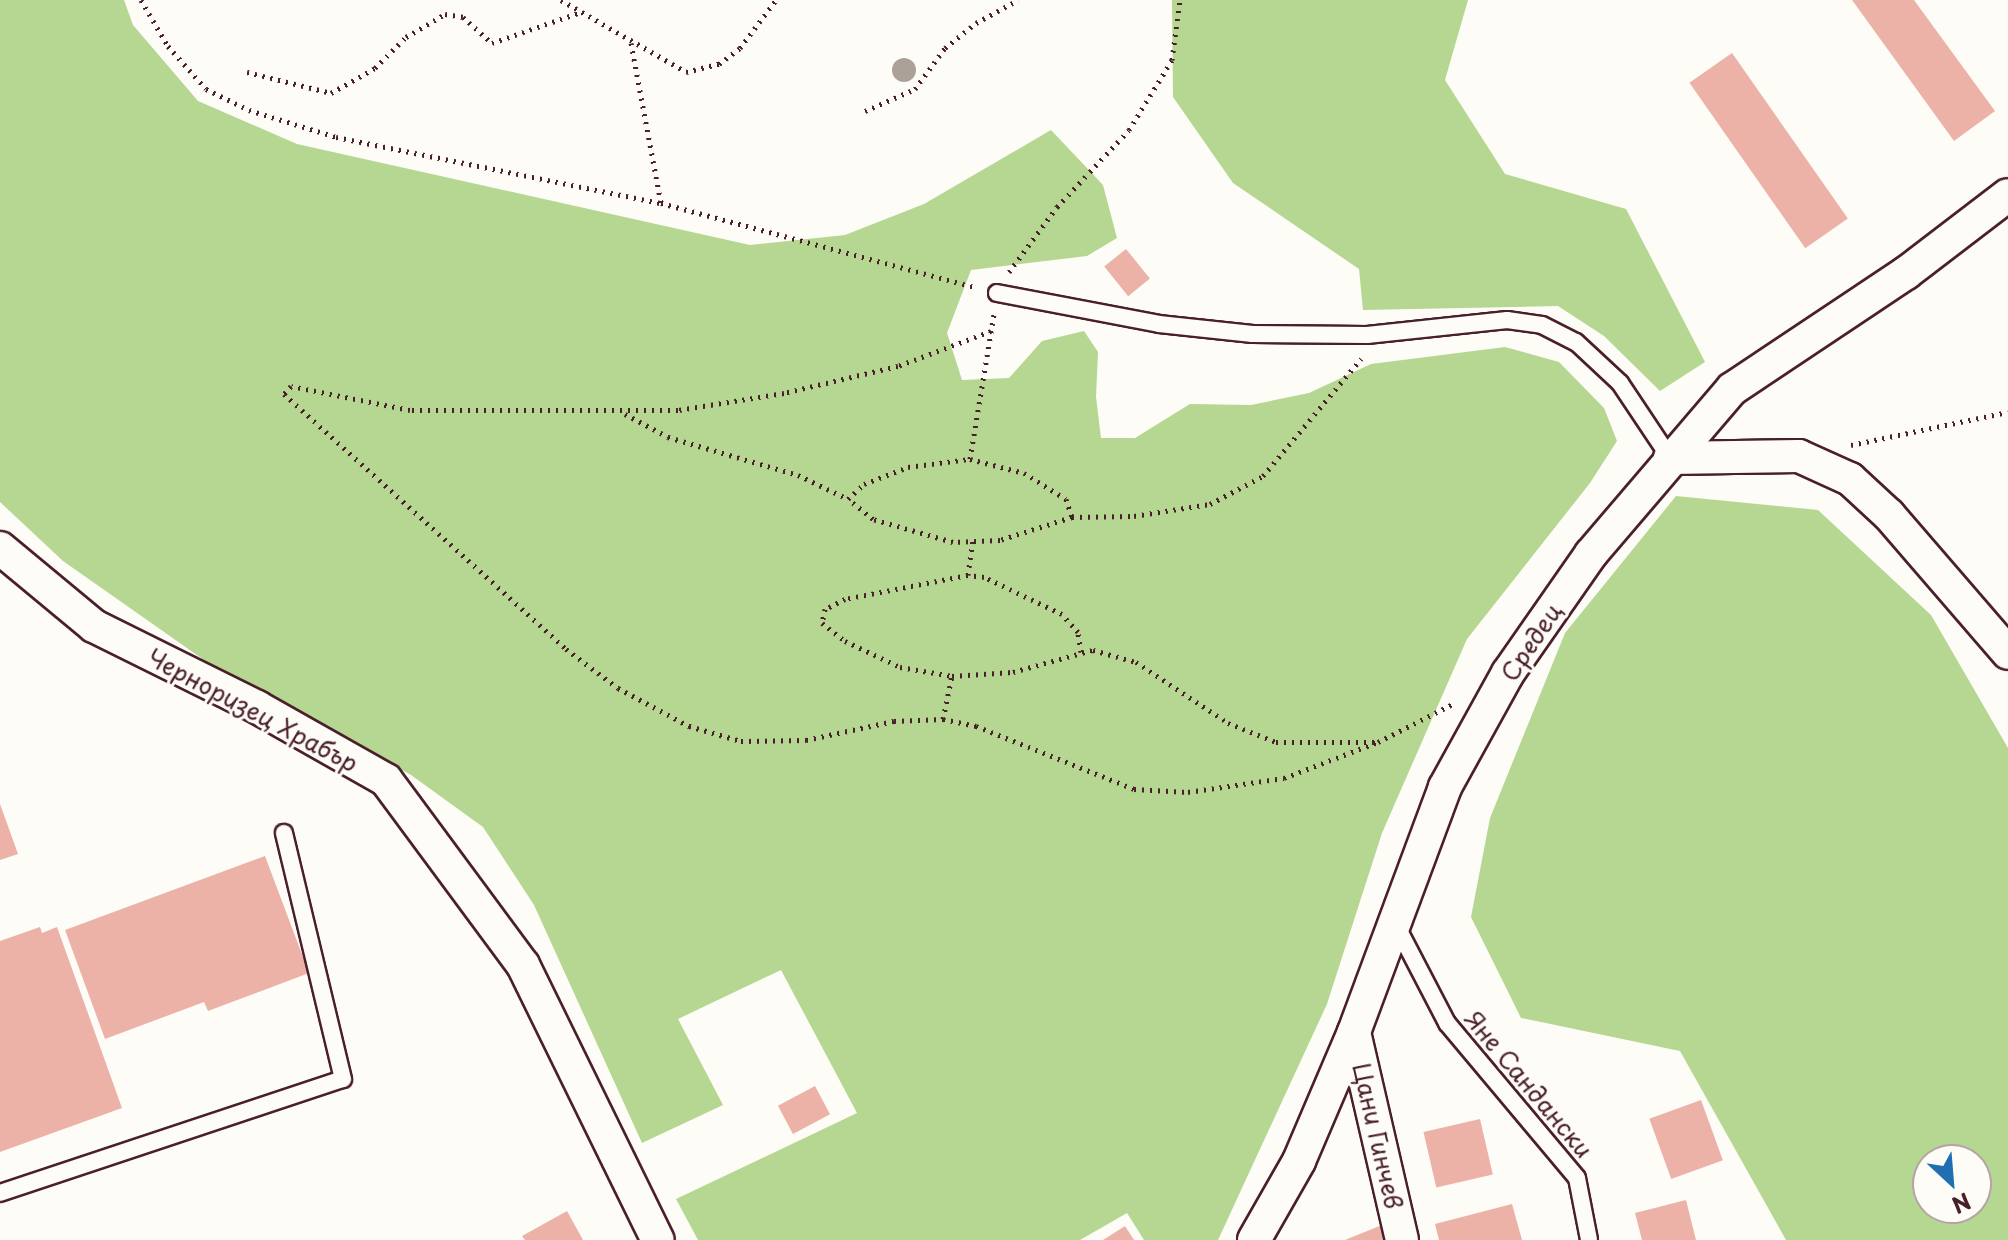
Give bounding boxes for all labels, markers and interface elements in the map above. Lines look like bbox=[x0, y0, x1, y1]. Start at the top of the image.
street label: Средец bbox=[1495, 598, 1567, 686]
street label: Черноризец Храбър bbox=[143, 642, 363, 778]
street label: Яне Сандански bbox=[1459, 1004, 1599, 1164]
street label: Цани Гинчев bbox=[1347, 1060, 1409, 1212]
north arrow bbox=[1912, 1144, 1992, 1224]
text: N bbox=[1947, 1186, 1977, 1223]

